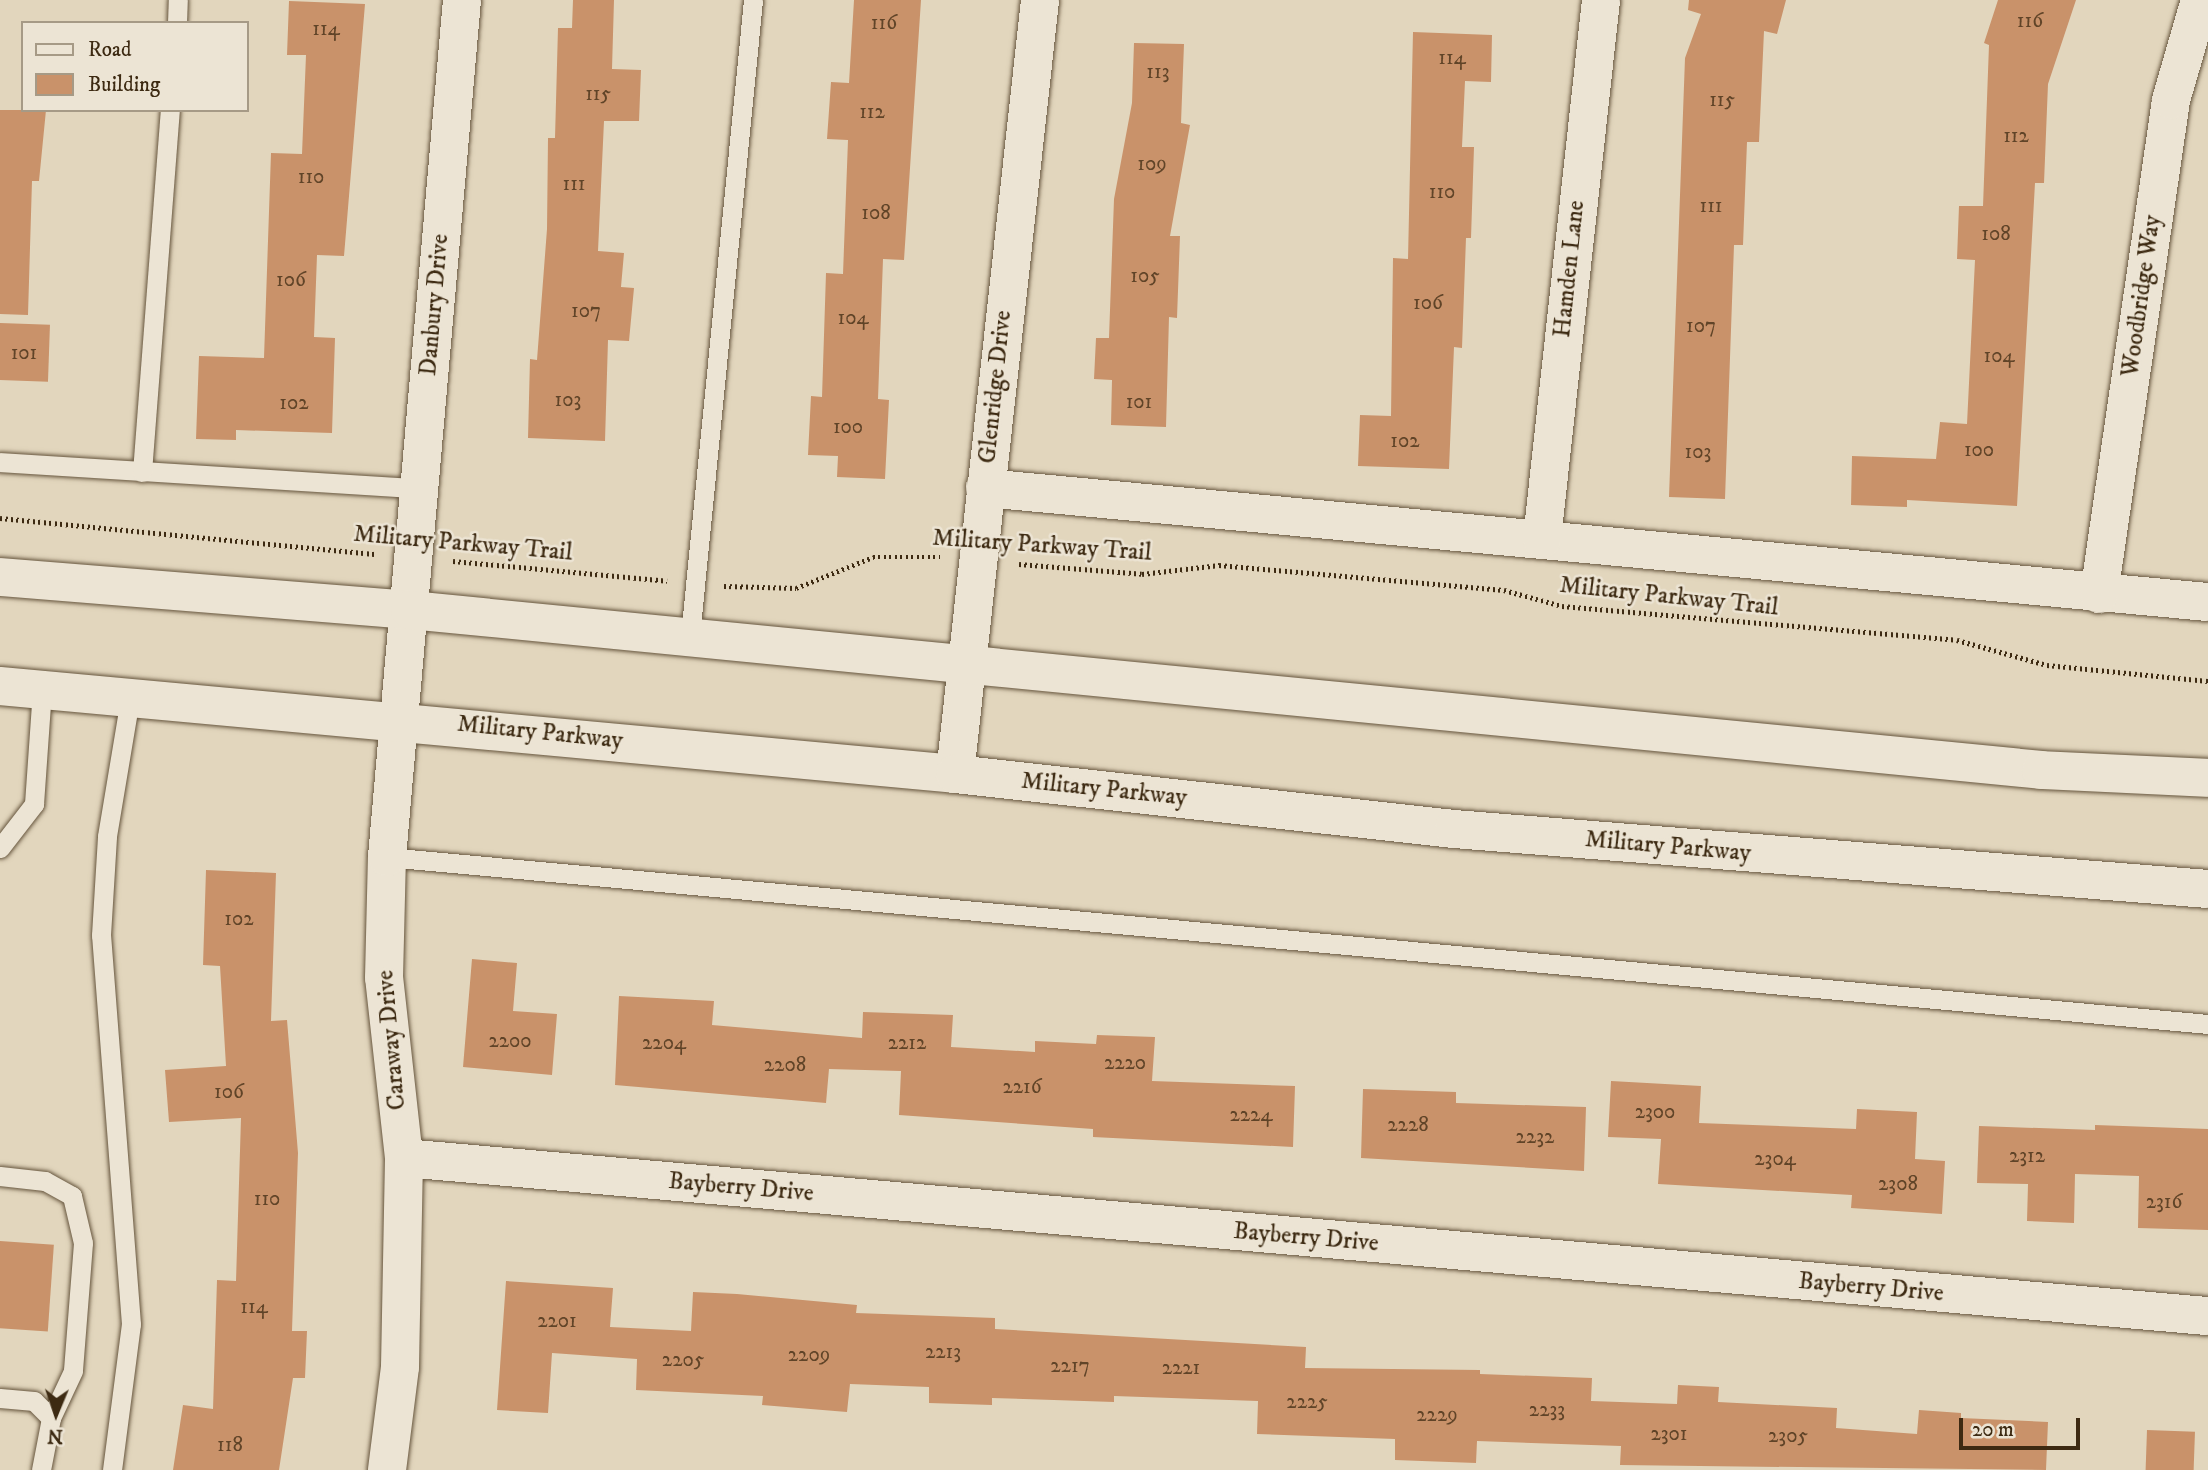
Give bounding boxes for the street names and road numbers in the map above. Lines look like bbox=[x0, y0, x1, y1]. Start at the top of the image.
street label: Hamden Lane bbox=[1548, 199, 1592, 339]
street label: Woodbridge Way bbox=[2116, 213, 2168, 379]
street label: Danbury Drive bbox=[414, 233, 456, 377]
street label: Glenridge Drive bbox=[974, 309, 1018, 465]
street label: Military Parkway Trail bbox=[352, 520, 574, 568]
street label: Military Parkway Trail bbox=[931, 524, 1153, 568]
street label: Military Parkway Trail bbox=[1558, 571, 1780, 623]
street label: Military Parkway bbox=[456, 710, 624, 756]
street label: Military Parkway bbox=[1020, 767, 1188, 813]
street label: Military Parkway bbox=[1584, 825, 1752, 869]
street label: Caraway Drive bbox=[372, 969, 412, 1111]
street label: Bayberry Drive bbox=[667, 1167, 815, 1209]
street label: Bayberry Drive bbox=[1232, 1217, 1380, 1259]
street label: Bayberry Drive bbox=[1797, 1267, 1945, 1309]

